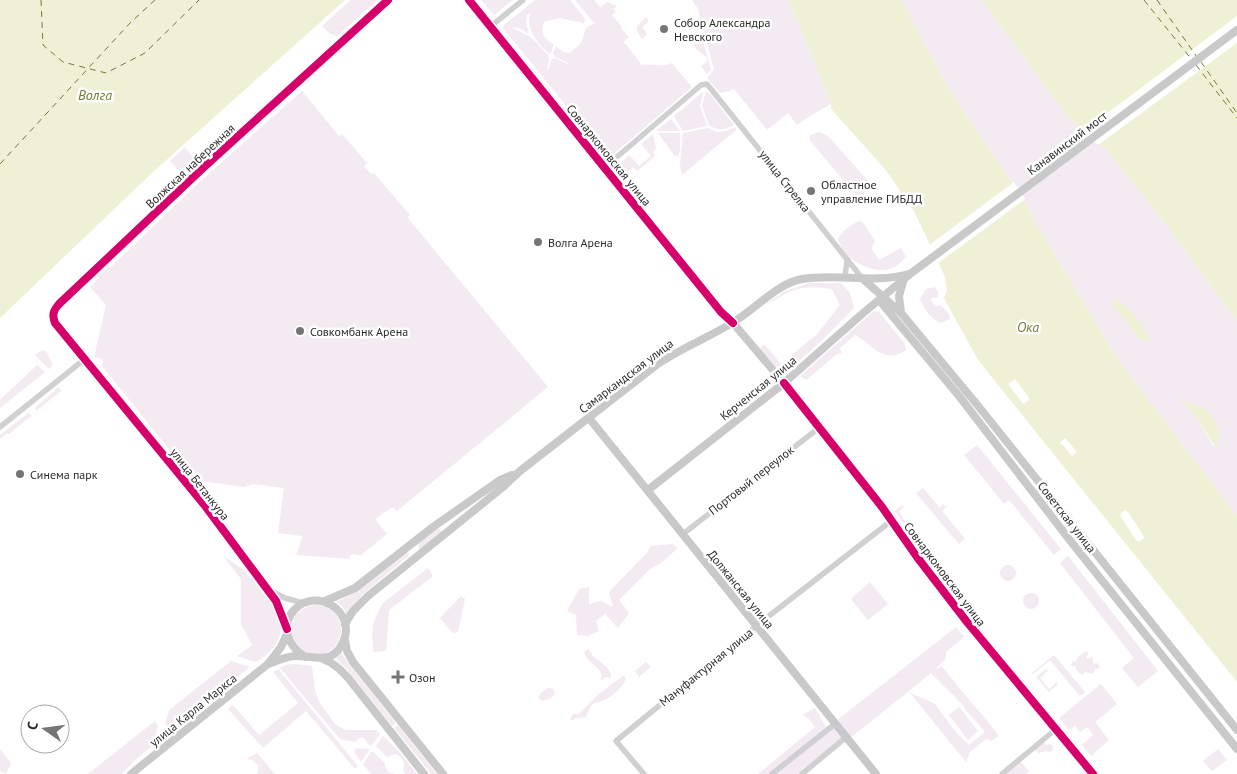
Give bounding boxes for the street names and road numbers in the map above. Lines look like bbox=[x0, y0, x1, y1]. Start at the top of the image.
street label: Совнаркомовская улица bbox=[563, 101, 655, 209]
street label: Канавинский мост bbox=[1024, 108, 1110, 178]
street label: Волжская набережная bbox=[142, 121, 238, 211]
street label: улица Стрелка bbox=[756, 147, 814, 215]
street label: Самаркандская улица bbox=[576, 336, 676, 416]
street label: Керченская улица bbox=[717, 353, 799, 423]
street label: Портовый переулок bbox=[705, 442, 797, 518]
street label: улица Бетанкура bbox=[167, 445, 233, 523]
street label: Советская улица bbox=[1035, 478, 1099, 556]
street label: Совнаркомовская улица bbox=[901, 519, 989, 629]
street label: Должанская улица bbox=[705, 547, 777, 631]
street label: Мануфактурная улица bbox=[656, 625, 756, 709]
street label: улица Карла Маркса bbox=[146, 670, 240, 750]

